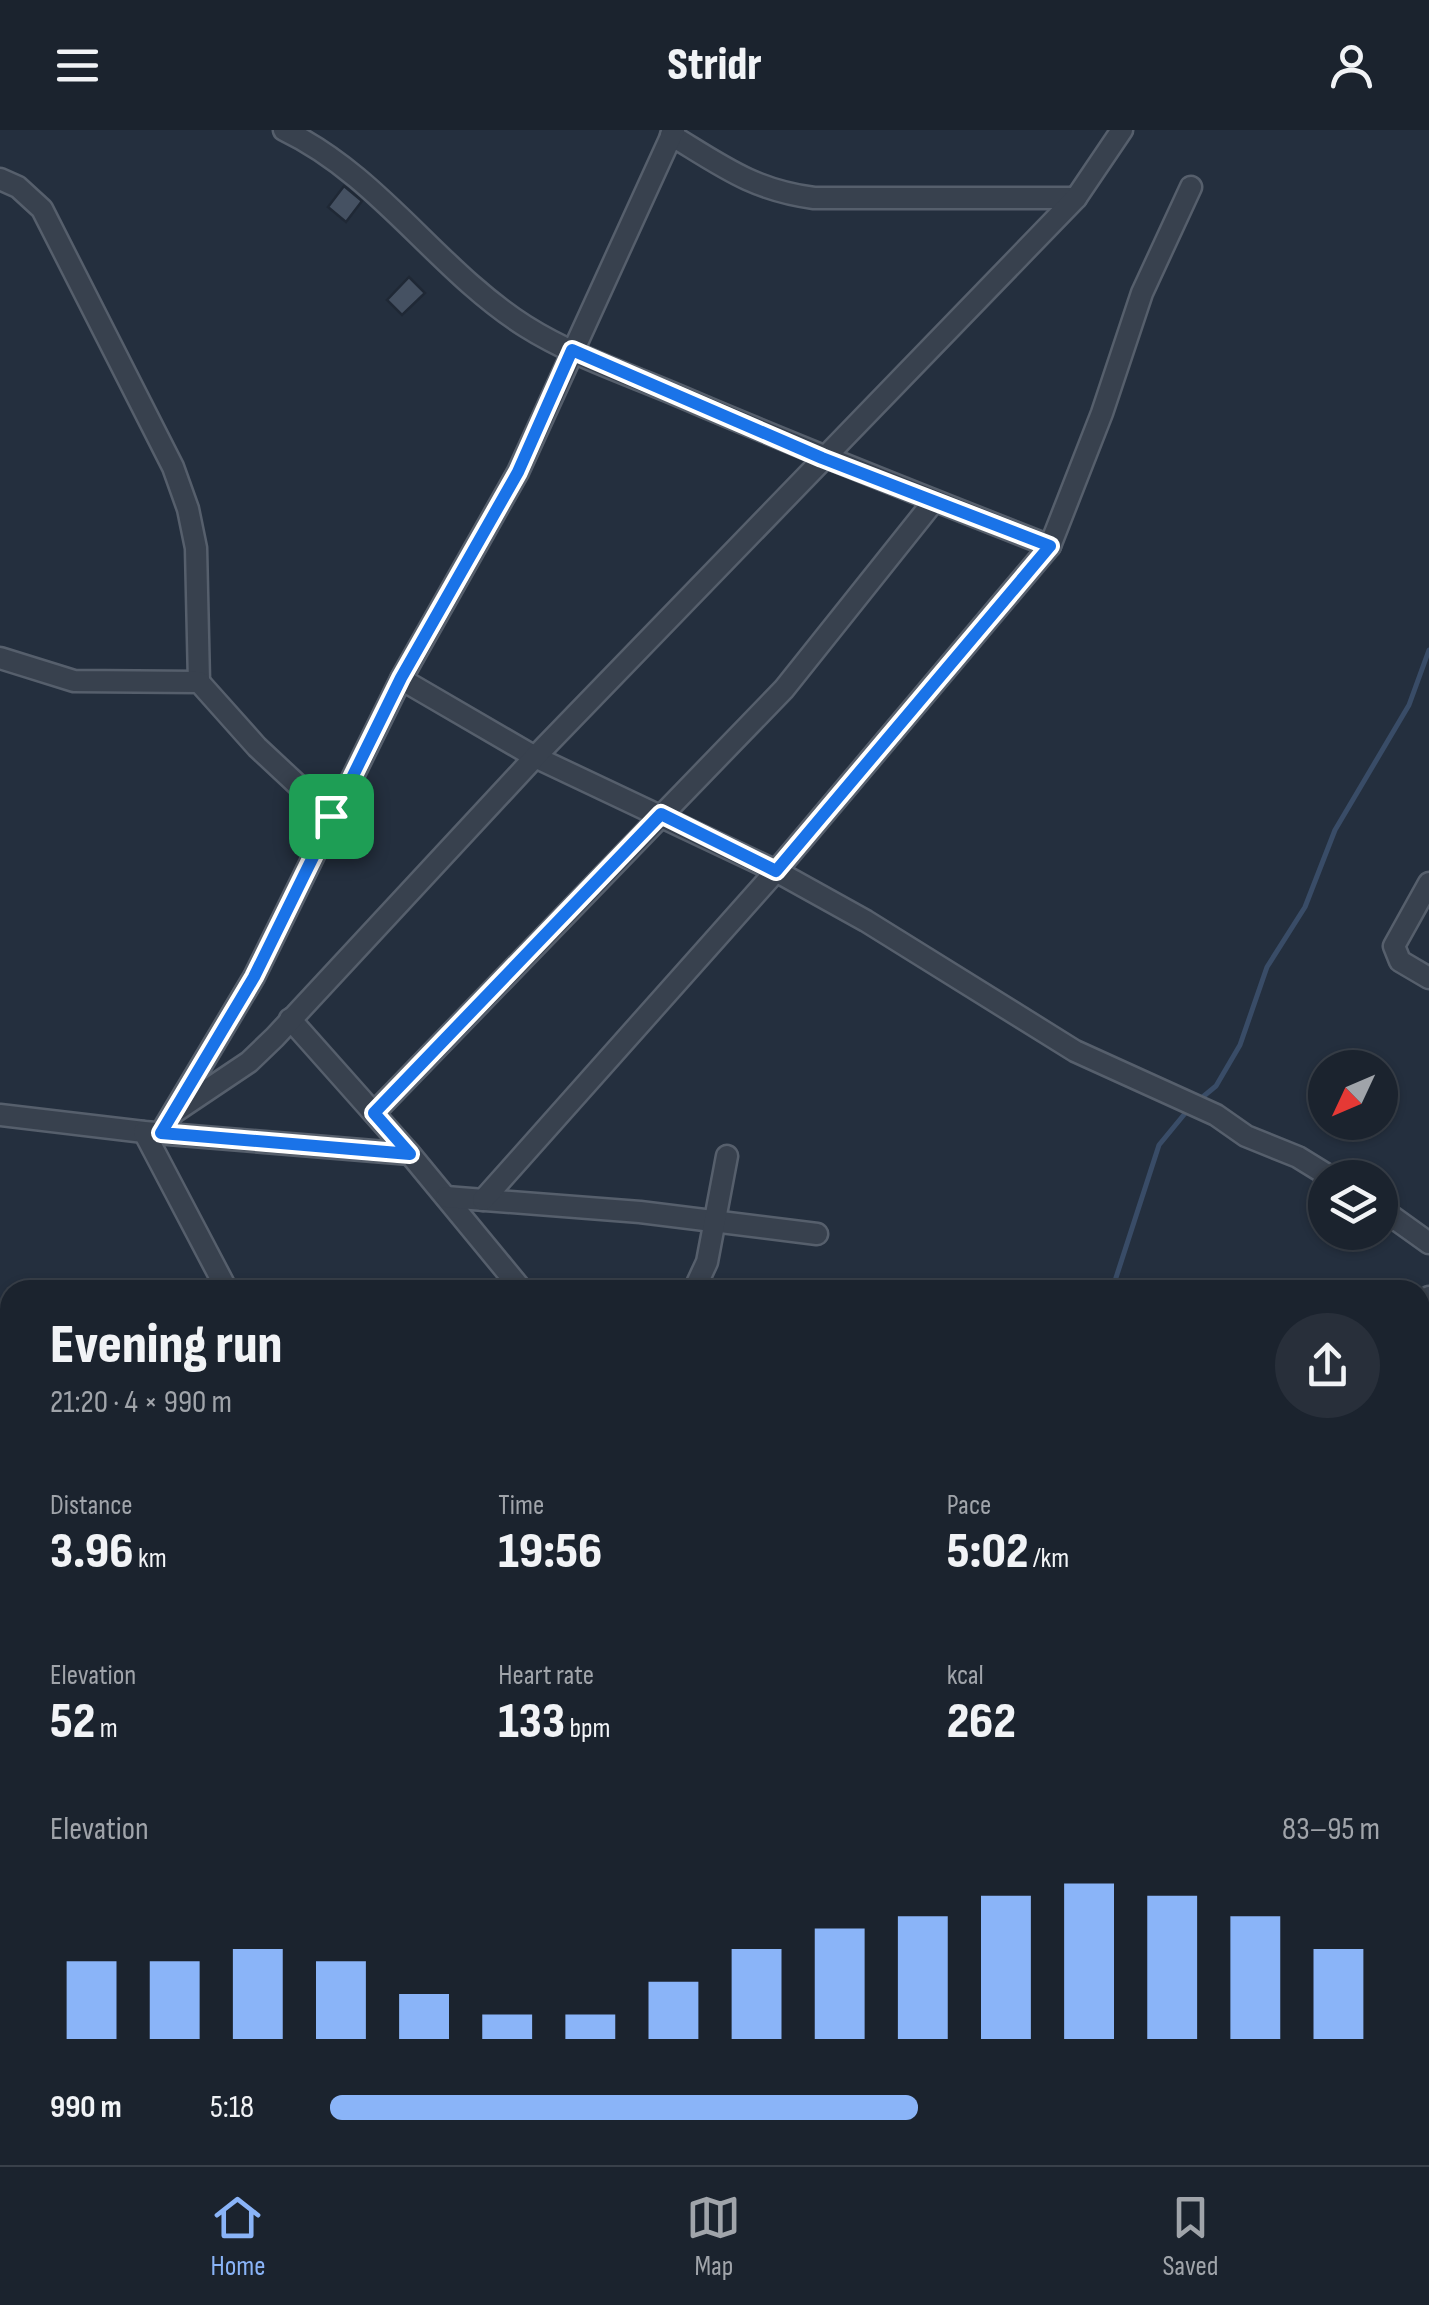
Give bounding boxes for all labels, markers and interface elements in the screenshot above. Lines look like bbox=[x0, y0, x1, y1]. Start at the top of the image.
icon: menu bbox=[50, 38, 105, 93]
text: Stridr bbox=[667, 38, 762, 93]
icon: person bbox=[1324, 38, 1379, 93]
pin bbox=[289, 774, 374, 859]
icon: arrive bbox=[304, 789, 359, 844]
north arrow bbox=[1308, 1050, 1398, 1140]
map controls bbox=[1308, 1050, 1398, 1250]
button: layers bbox=[1308, 1160, 1398, 1250]
text: Evening run bbox=[50, 1312, 283, 1379]
button: share bbox=[1275, 1313, 1380, 1418]
text: 21:20 · 4 × 990 m bbox=[50, 1383, 232, 1422]
text: Distance bbox=[50, 1489, 133, 1522]
text: Time bbox=[498, 1489, 544, 1522]
text: Pace bbox=[947, 1489, 991, 1522]
text: 3.96 bbox=[50, 1522, 134, 1582]
text: 19:56 bbox=[498, 1522, 602, 1582]
text: 5:02 bbox=[947, 1522, 1028, 1582]
text: km bbox=[134, 1542, 167, 1575]
text: /km bbox=[1028, 1542, 1069, 1575]
text: Elevation bbox=[50, 1659, 136, 1692]
text: Heart rate bbox=[498, 1659, 594, 1692]
text: kcal bbox=[947, 1659, 984, 1692]
text: 52 bbox=[50, 1692, 95, 1752]
text: 133 bbox=[498, 1692, 565, 1752]
text: 262 bbox=[947, 1692, 1016, 1752]
text: m bbox=[95, 1712, 118, 1745]
text: bpm bbox=[565, 1712, 611, 1745]
text: Elevation bbox=[50, 1810, 149, 1849]
text: 83–95 m bbox=[1282, 1810, 1380, 1849]
text: 990 m bbox=[50, 2088, 122, 2127]
text: 5:18 bbox=[210, 2088, 254, 2127]
tab: Home bbox=[210, 2190, 266, 2283]
tab: Map bbox=[686, 2190, 741, 2283]
tab: Saved bbox=[1162, 2190, 1219, 2283]

